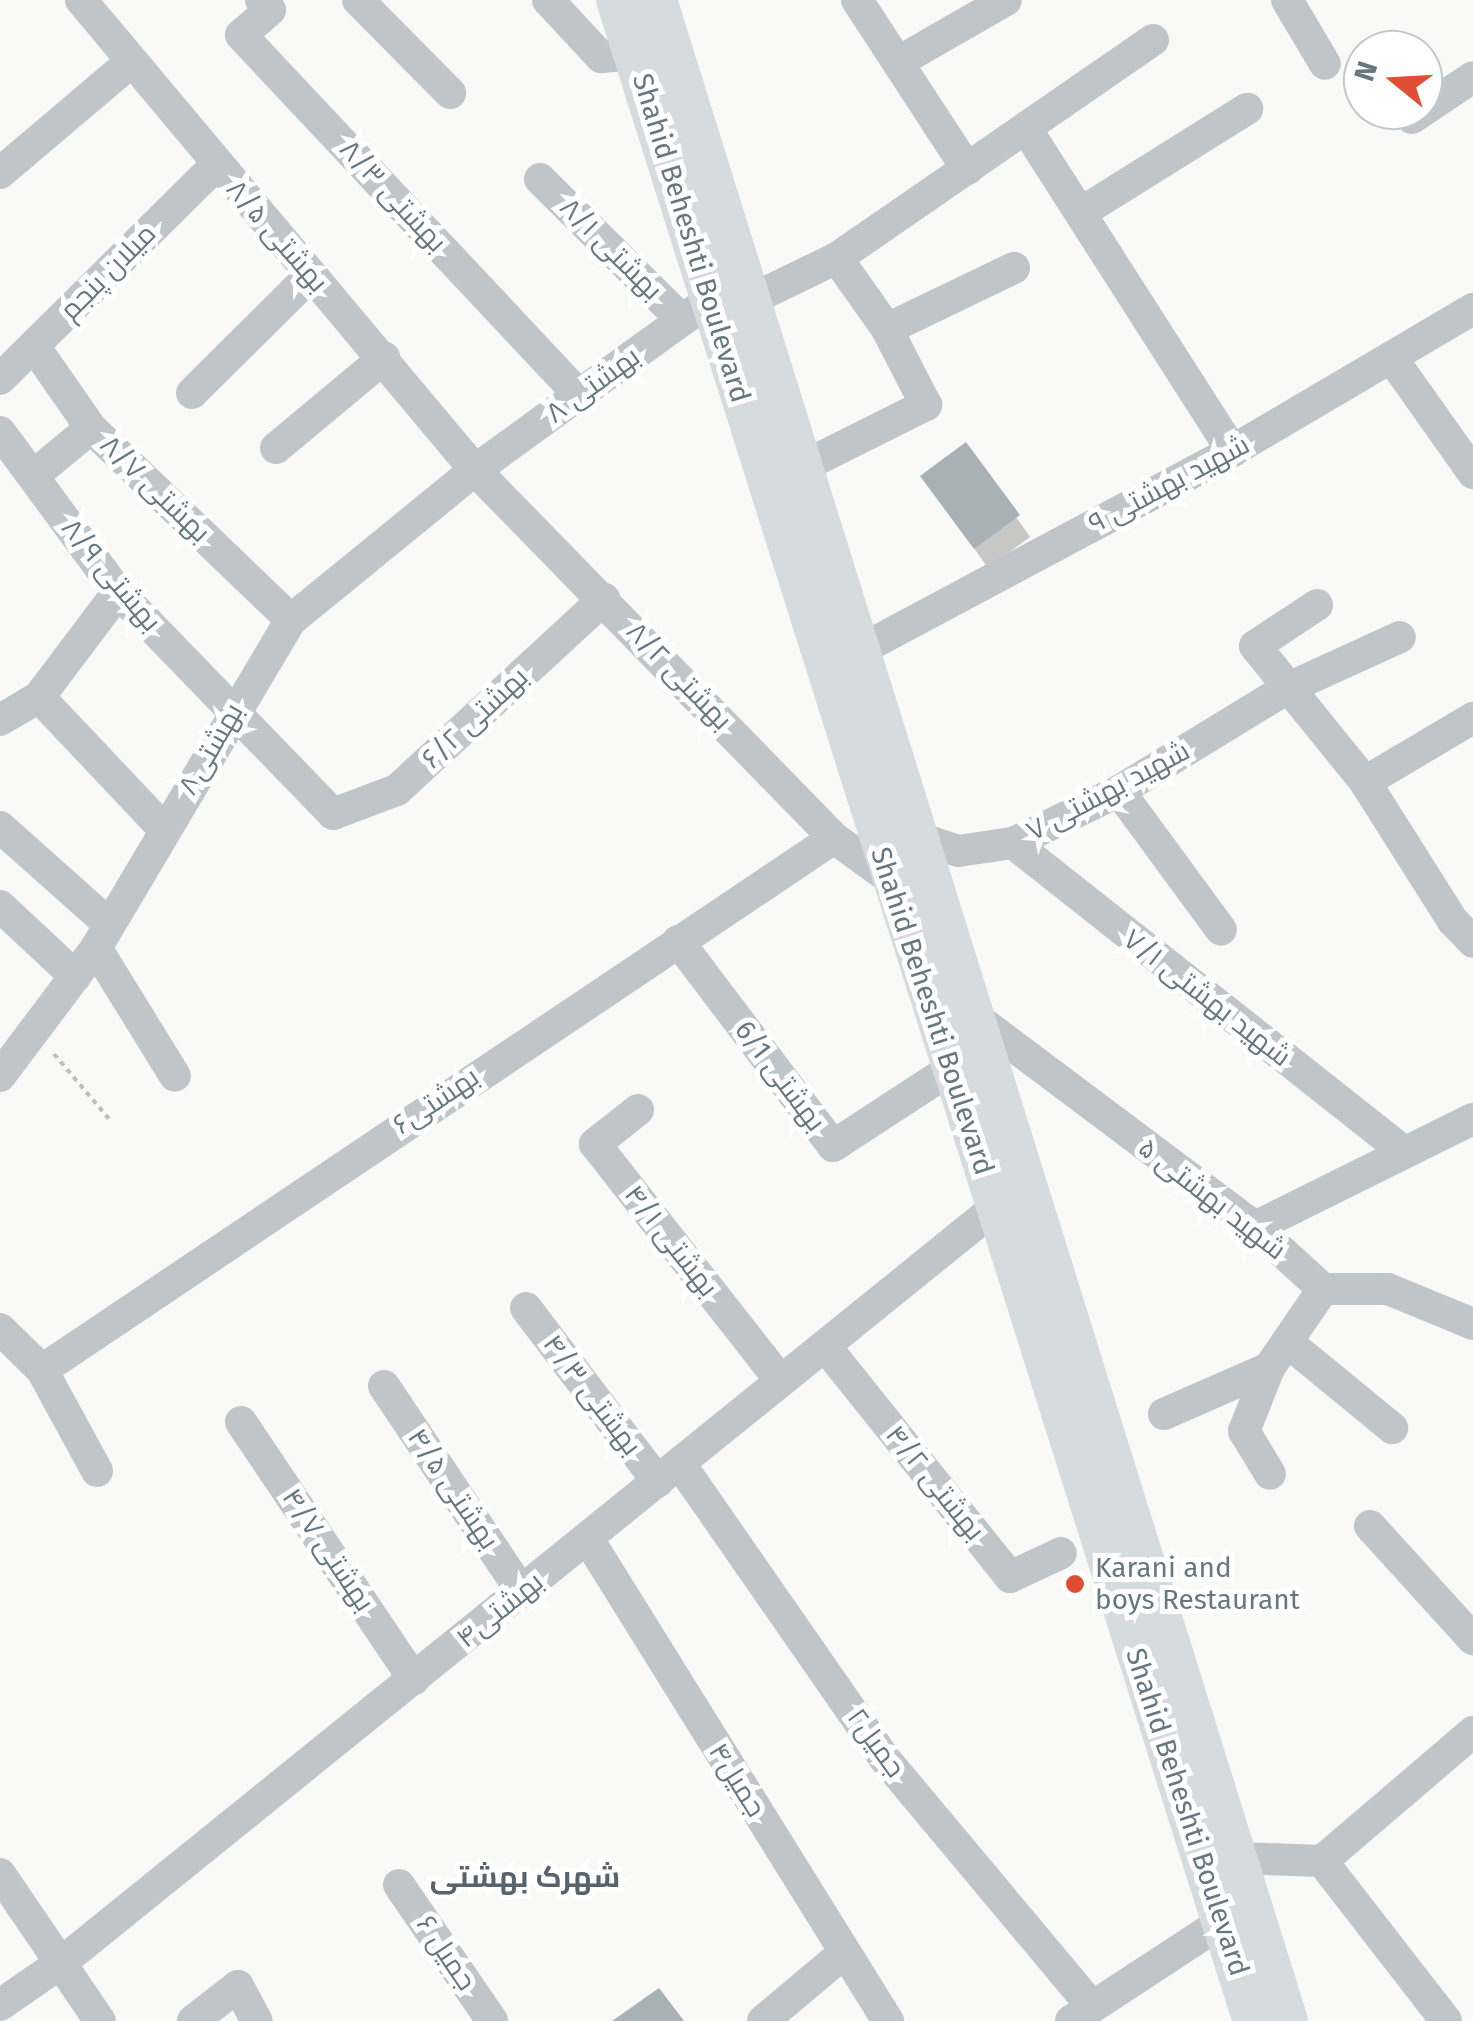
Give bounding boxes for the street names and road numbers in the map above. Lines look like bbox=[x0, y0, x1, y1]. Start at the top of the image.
street label: Shahid Beheshti Boulevard bbox=[625, 69, 757, 407]
street label: بهشتی ۸/۳ bbox=[332, 133, 454, 259]
street label: بهشتی ۸/۵ bbox=[219, 173, 335, 299]
street label: بهشتی ۸/۱ bbox=[553, 191, 669, 307]
street label: میلان پنجم bbox=[53, 217, 163, 327]
street label: ۸ بهشتی bbox=[539, 340, 647, 430]
street label: بهشتی ۸/۷ bbox=[93, 428, 217, 550]
street label: شهید بهشتی ۹ bbox=[1083, 428, 1255, 540]
street label: بهشتی ۸/۹ bbox=[54, 512, 168, 638]
street label: بهشتی ۸/۲ bbox=[619, 615, 739, 737]
street label: بهشتی ۶/۲ bbox=[415, 660, 535, 776]
street label: بهشتی۸ bbox=[171, 697, 251, 801]
street label: شهید بهشتی ۷ bbox=[1021, 734, 1195, 848]
street label: Shahid Beheshti Boulevard bbox=[863, 843, 1001, 1179]
street label: شهید بهشتی ۷/۱ bbox=[1117, 922, 1297, 1074]
street label: بهشتی 6/1 bbox=[728, 1014, 832, 1138]
street label: بهشتی۶ bbox=[387, 1060, 485, 1142]
street label: شهید بهشتی ۵ bbox=[1132, 1131, 1292, 1267]
street label: بهشتی ۴/۱ bbox=[617, 1179, 725, 1303]
street label: بهشتی ۴/۳ bbox=[536, 1328, 648, 1462]
street label: بهشتی ۴/۲ bbox=[878, 1419, 992, 1547]
street label: بهشتی ۴/۵ bbox=[400, 1422, 506, 1556]
street label: بهشتی ۴/۷ bbox=[275, 1482, 381, 1618]
street label: بهشتی۴ bbox=[450, 1565, 550, 1655]
street label: Shahid Beheshti Boulevard bbox=[1118, 1644, 1256, 1980]
street label: جمیل۲ bbox=[840, 1702, 912, 1784]
street label: جمیل۴ bbox=[701, 1737, 773, 1823]
street label: جمیل ۶ bbox=[409, 1909, 483, 1997]

